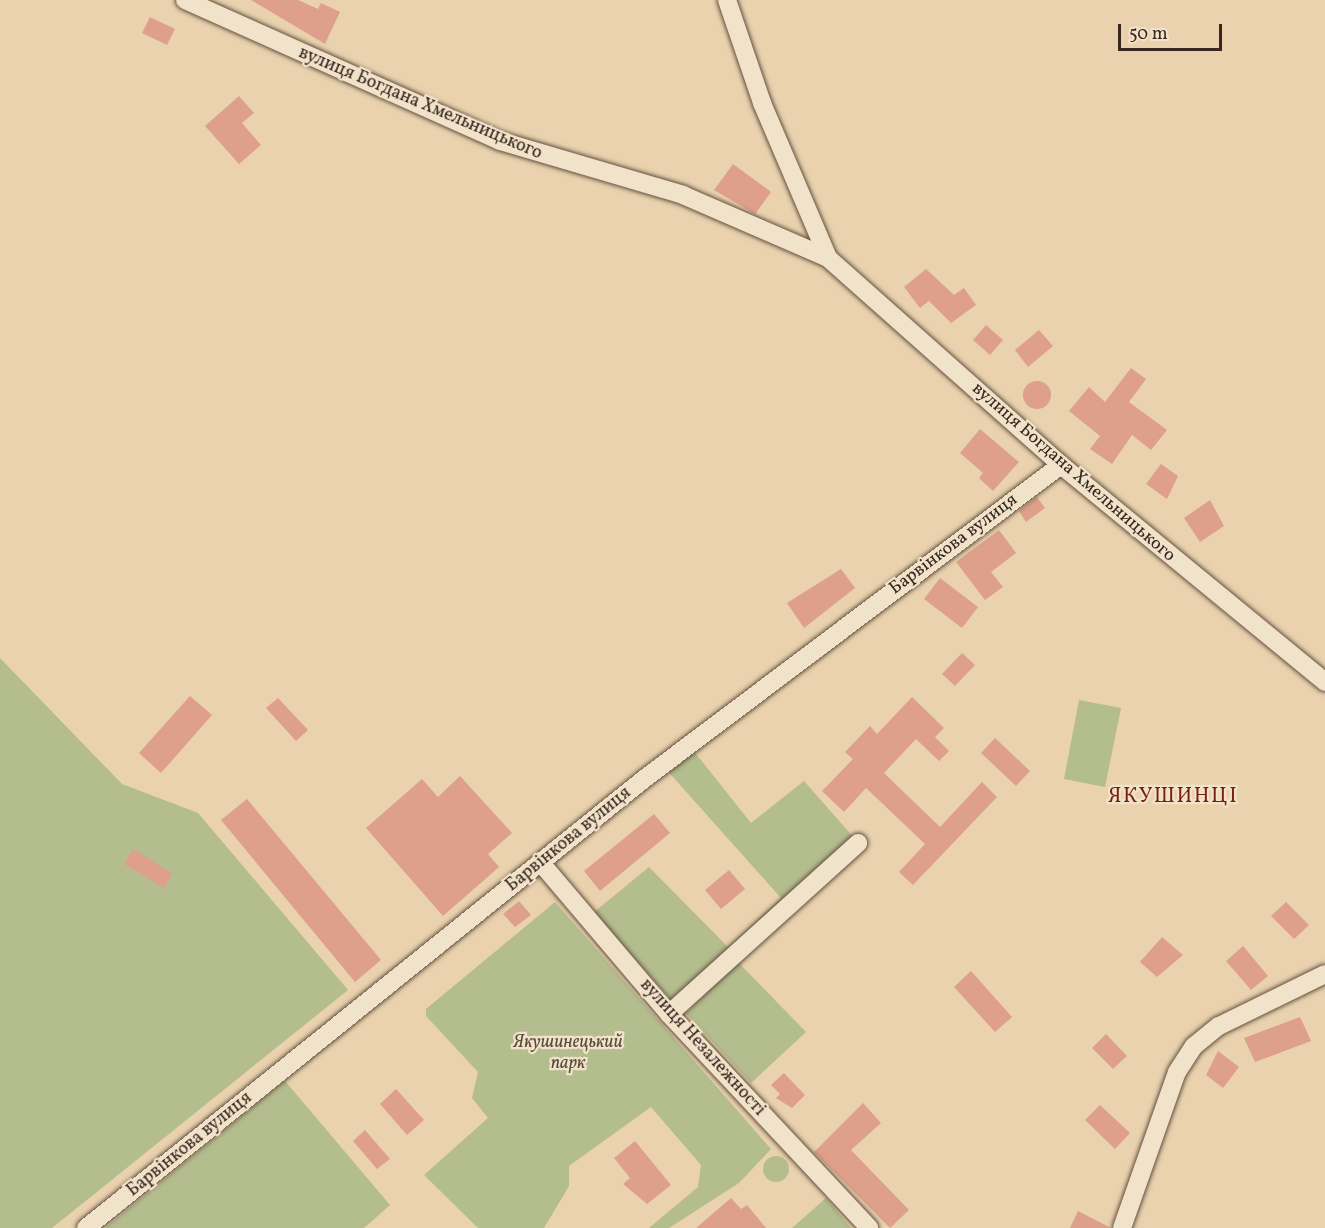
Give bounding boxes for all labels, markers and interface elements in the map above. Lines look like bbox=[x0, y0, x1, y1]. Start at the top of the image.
scale bar bbox=[1121, 12, 1224, 50]
text: 50 m bbox=[1129, 22, 1168, 47]
street label: вулиця Богдана Хмельницького bbox=[295, 43, 545, 165]
street label: вулиця Богдана Хмельницького bbox=[967, 379, 1179, 567]
street label: Барвінкова вулиця bbox=[886, 490, 1022, 600]
street label: Барвінкова вулиця bbox=[502, 783, 636, 897]
district label: ЯКУШИНЦІ bbox=[1108, 784, 1238, 810]
street label: вулиця Незалежності bbox=[635, 975, 769, 1121]
park label: Якушинецький парк bbox=[513, 1033, 623, 1076]
street label: Барвінкова вулиця bbox=[123, 1088, 257, 1202]

